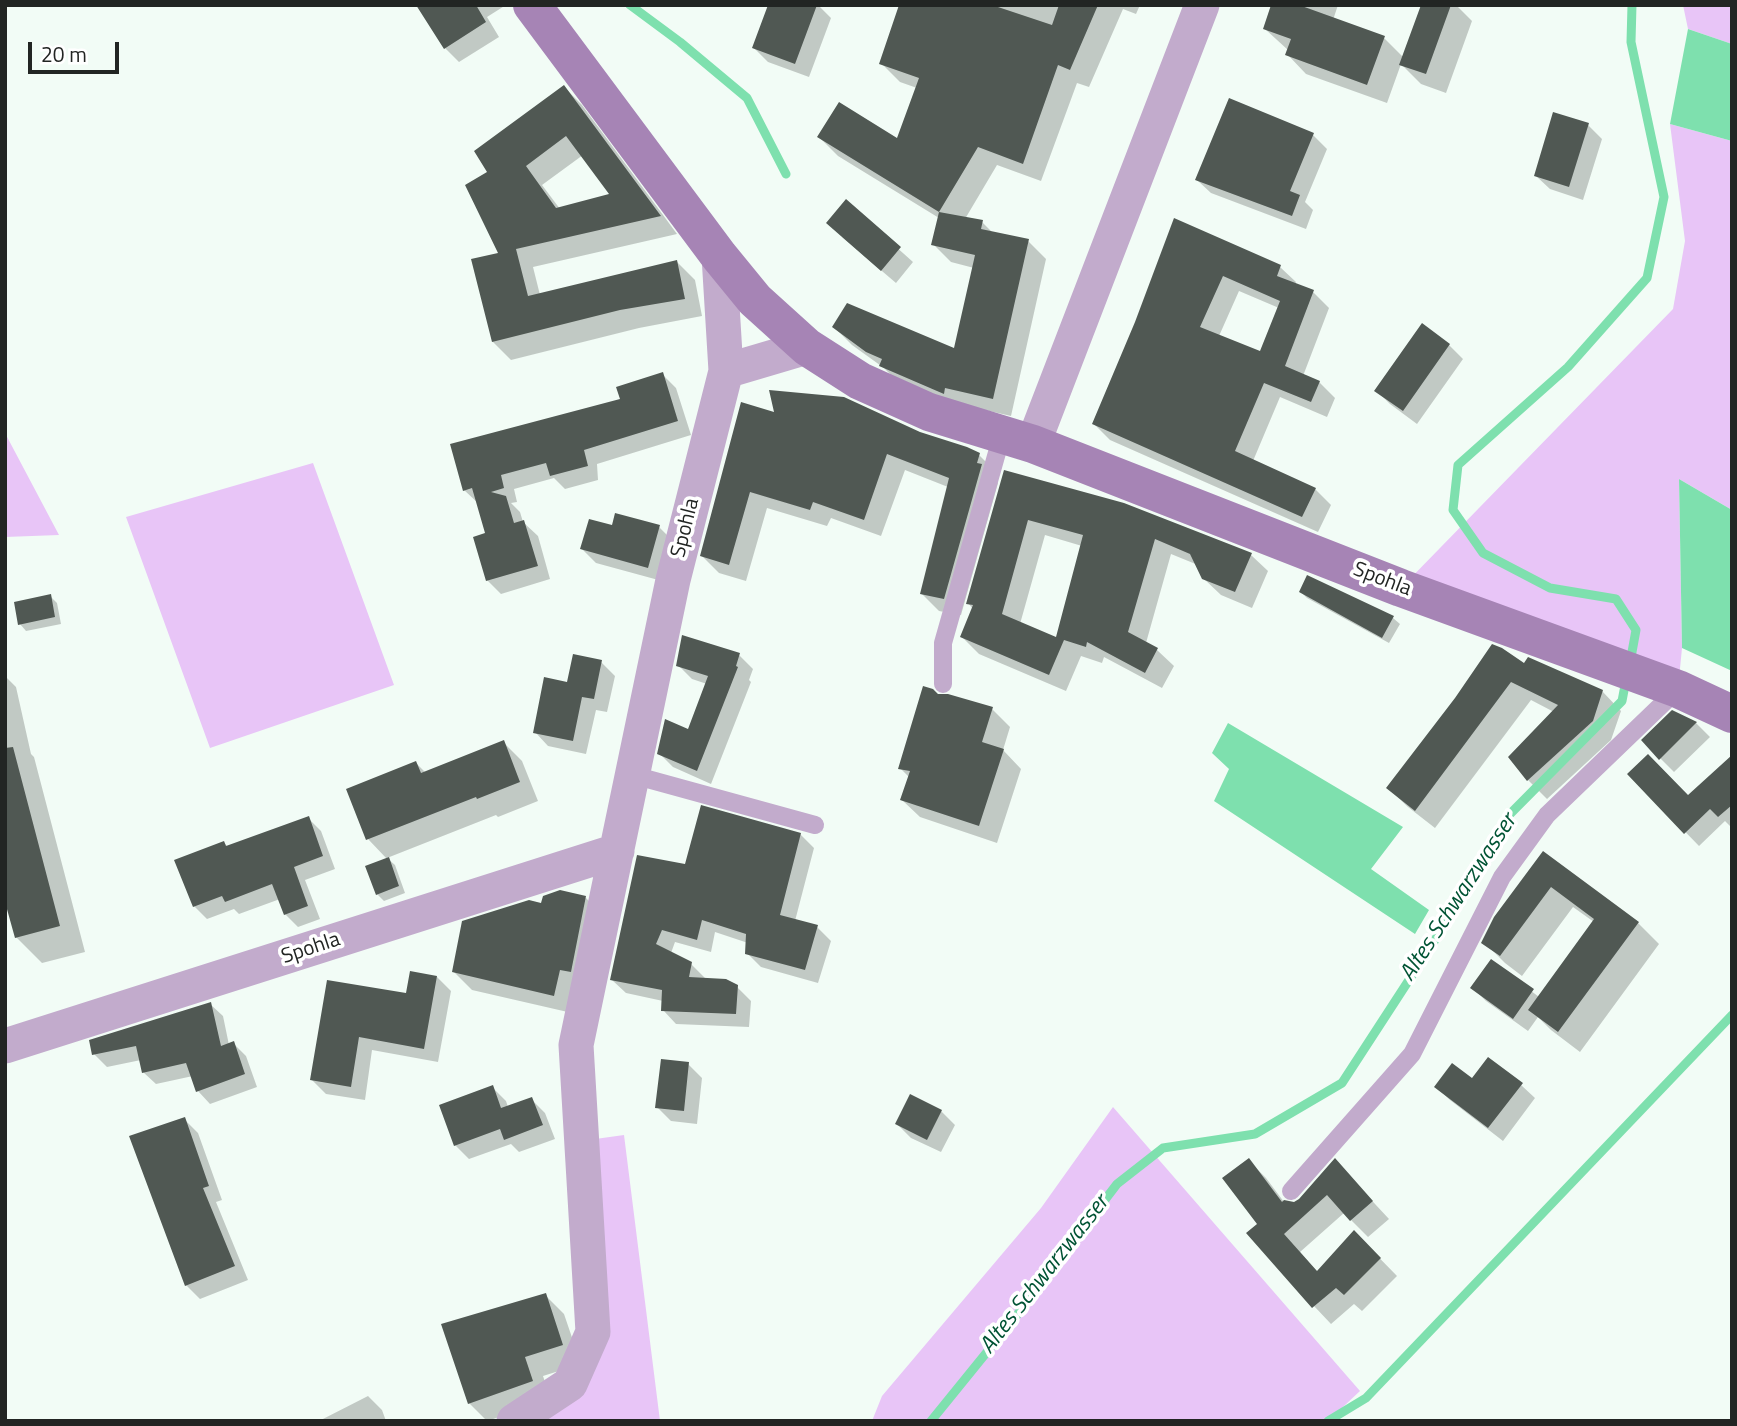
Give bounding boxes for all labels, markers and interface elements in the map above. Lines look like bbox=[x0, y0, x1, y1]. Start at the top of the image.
scale bar bbox=[32, 28, 122, 72]
text: 20 m bbox=[41, 38, 87, 70]
street label: Spohla bbox=[666, 496, 706, 560]
street label: Spohla bbox=[1349, 557, 1415, 603]
water label: Altes Schwarzwasser bbox=[1395, 809, 1523, 987]
street label: Spohla bbox=[278, 928, 344, 970]
water label: Altes Schwarzwasser bbox=[975, 1190, 1115, 1360]

